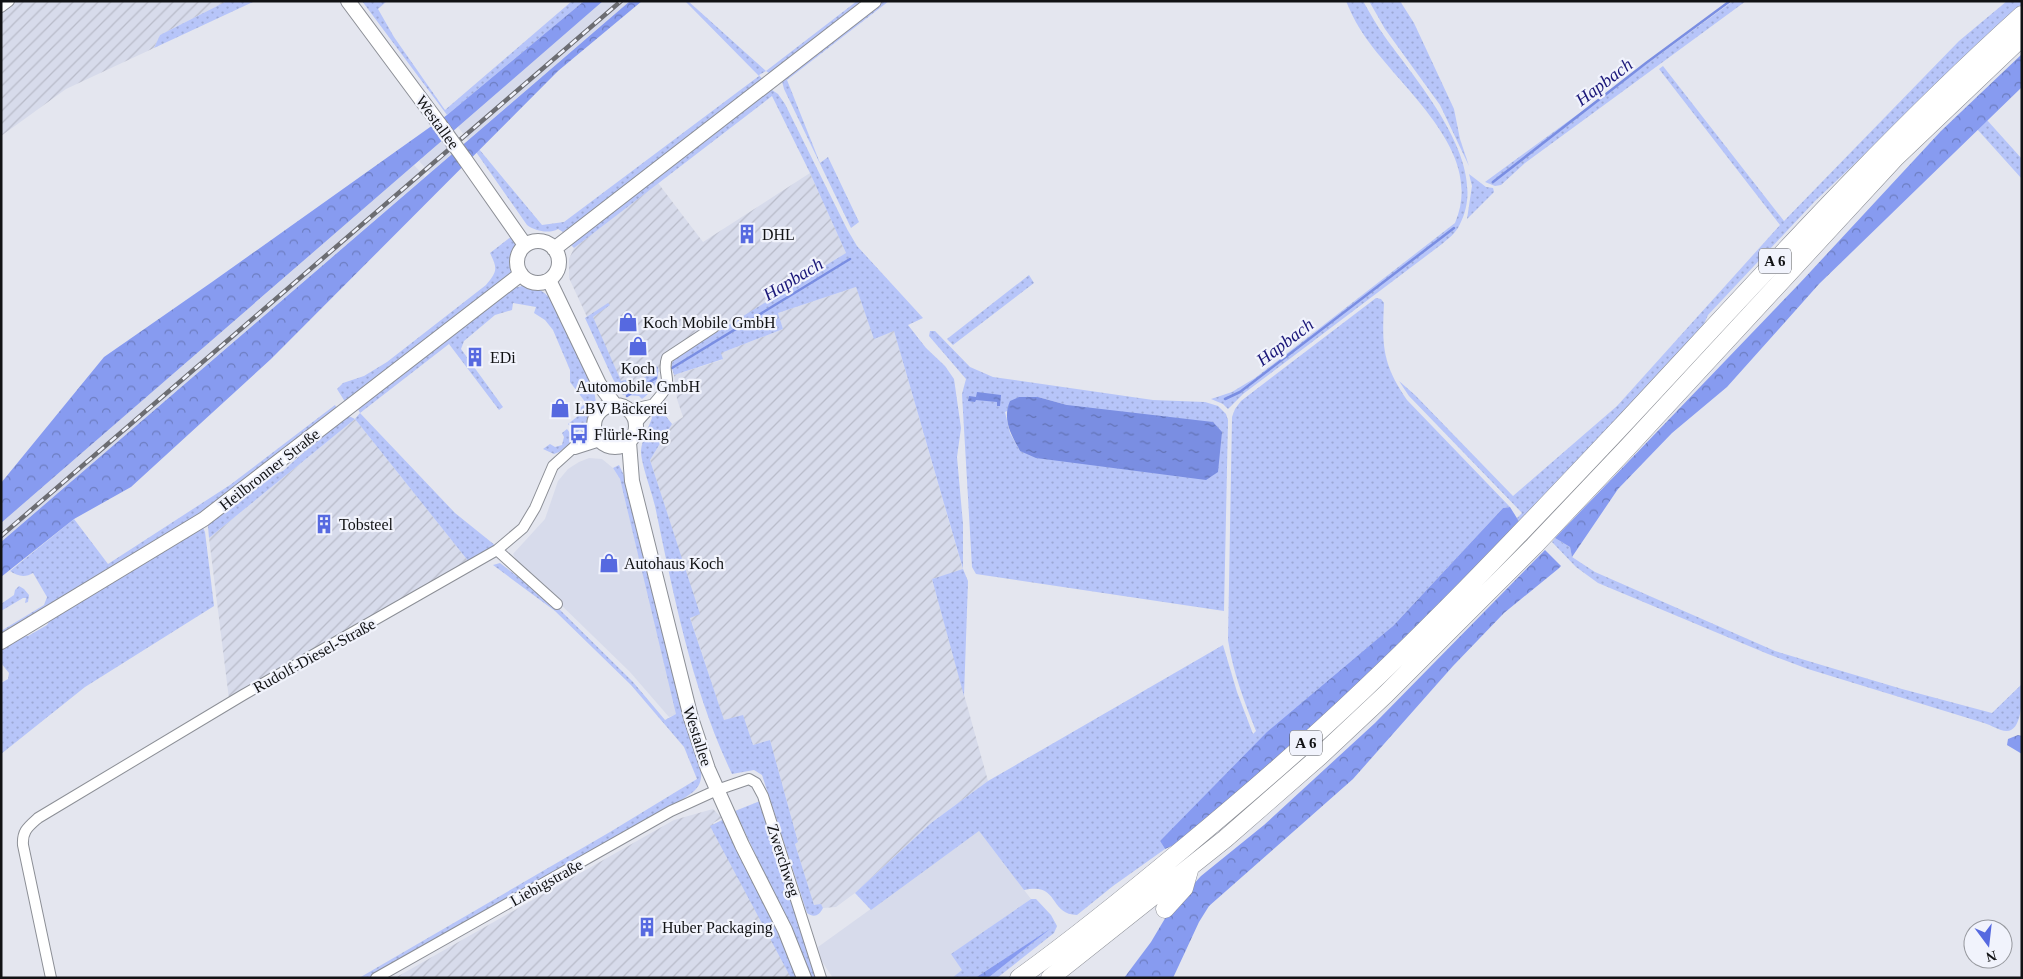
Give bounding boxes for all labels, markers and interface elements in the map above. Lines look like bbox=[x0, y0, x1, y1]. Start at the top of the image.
water label: Hapbach bbox=[1571, 54, 1636, 110]
street label: Westallee bbox=[413, 92, 463, 152]
building icon: DHL bbox=[736, 223, 758, 245]
place label: DHL bbox=[762, 226, 795, 243]
road number: A 6 bbox=[1759, 248, 1791, 274]
water label: Hapbach bbox=[759, 253, 826, 305]
shop icon: Koch Mobile GmbH bbox=[617, 311, 639, 333]
place label: Koch Mobile GmbH bbox=[643, 314, 776, 331]
water label: Hapbach bbox=[1252, 314, 1317, 370]
shop icon: Koch Automobile GmbH bbox=[627, 335, 649, 357]
building icon: EDi bbox=[464, 346, 486, 368]
place label: EDi bbox=[490, 349, 516, 366]
place label: Koch Automobile GmbH bbox=[576, 360, 700, 395]
shop icon: LBV Bäckerei bbox=[549, 397, 571, 419]
place label: LBV Bäckerei bbox=[575, 400, 668, 417]
bus stop icon: Flürle-Ring bbox=[568, 423, 590, 445]
street label: Heilbronner Straße bbox=[216, 425, 323, 514]
place label: Flürle-Ring bbox=[594, 426, 669, 444]
building icon: Tobsteel bbox=[313, 513, 335, 535]
place label: Tobsteel bbox=[339, 516, 394, 533]
shop icon: Autohaus Koch bbox=[598, 552, 620, 574]
place label: Autohaus Koch bbox=[624, 555, 724, 572]
street label: Rudolf-Diesel-Straße bbox=[250, 615, 378, 696]
street label: Westallee bbox=[680, 704, 715, 768]
road number: A 6 bbox=[1290, 730, 1322, 756]
street label: Zwerchweg bbox=[763, 822, 803, 899]
street label: Liebigstraße bbox=[507, 856, 586, 910]
building icon: Huber Packaging bbox=[636, 916, 658, 938]
place label: Huber Packaging bbox=[662, 919, 773, 937]
north arrow bbox=[1963, 919, 2013, 969]
text: N bbox=[1984, 948, 1998, 965]

